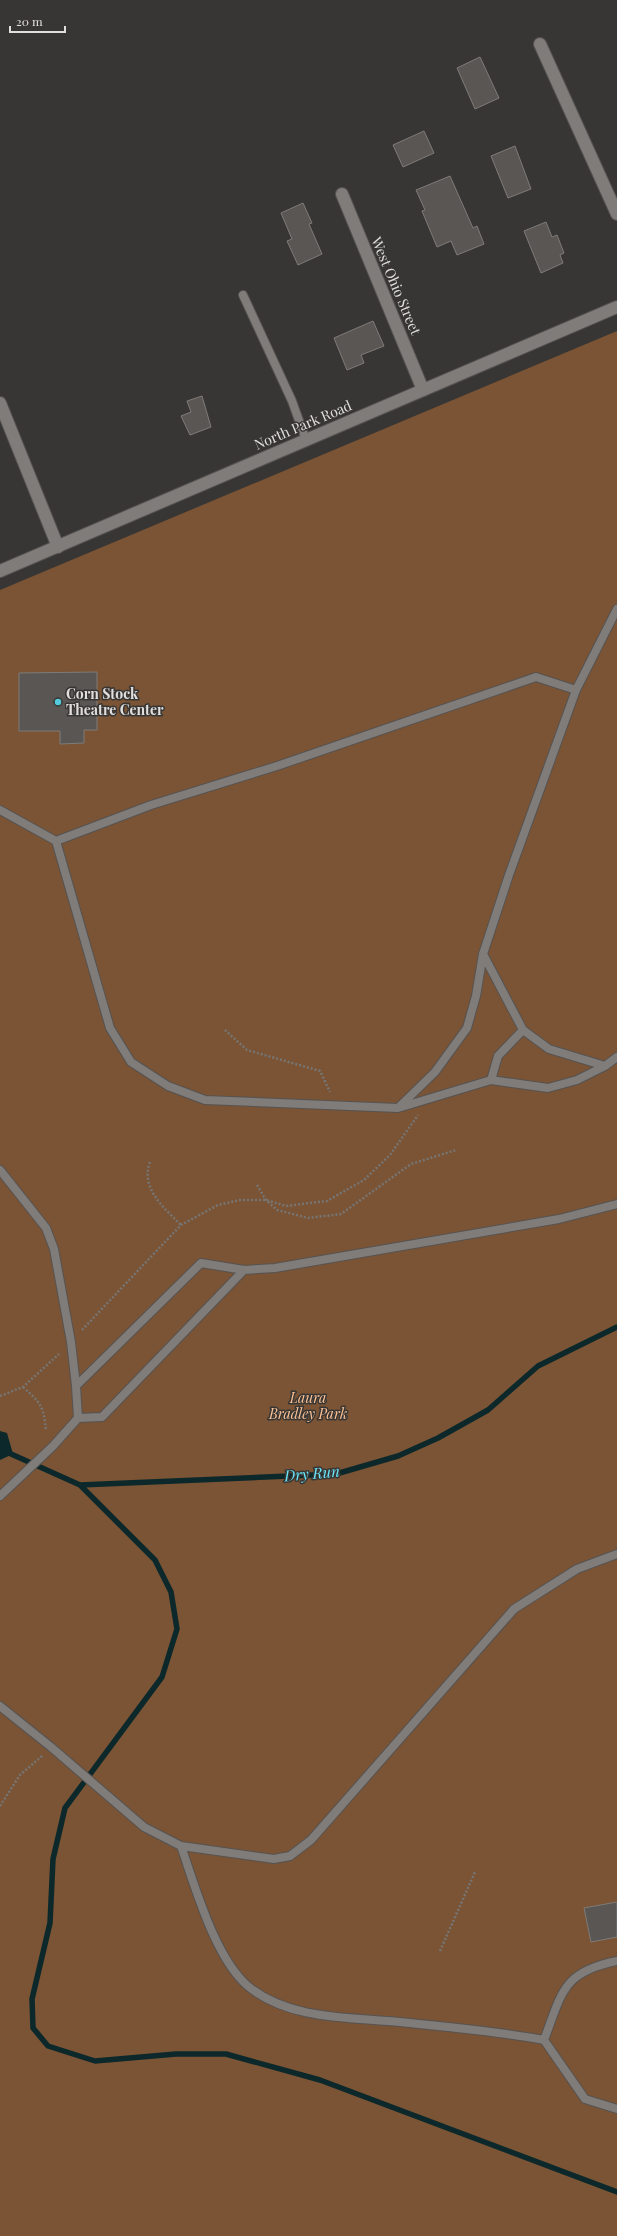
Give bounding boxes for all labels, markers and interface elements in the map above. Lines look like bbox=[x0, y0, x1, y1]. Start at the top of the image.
scale bar bbox=[10, 8, 65, 34]
text: 20 m bbox=[16, 13, 43, 29]
street label: West Ohio Street bbox=[367, 233, 426, 339]
street label: North Park Road bbox=[251, 395, 354, 454]
place label: Corn Stock Theatre Center bbox=[66, 684, 164, 719]
marker: Corn Stock Theatre Center bbox=[53, 697, 63, 707]
park label: Laura Bradley Park bbox=[268, 1388, 347, 1423]
water label: Dry Run bbox=[282, 1461, 340, 1485]

